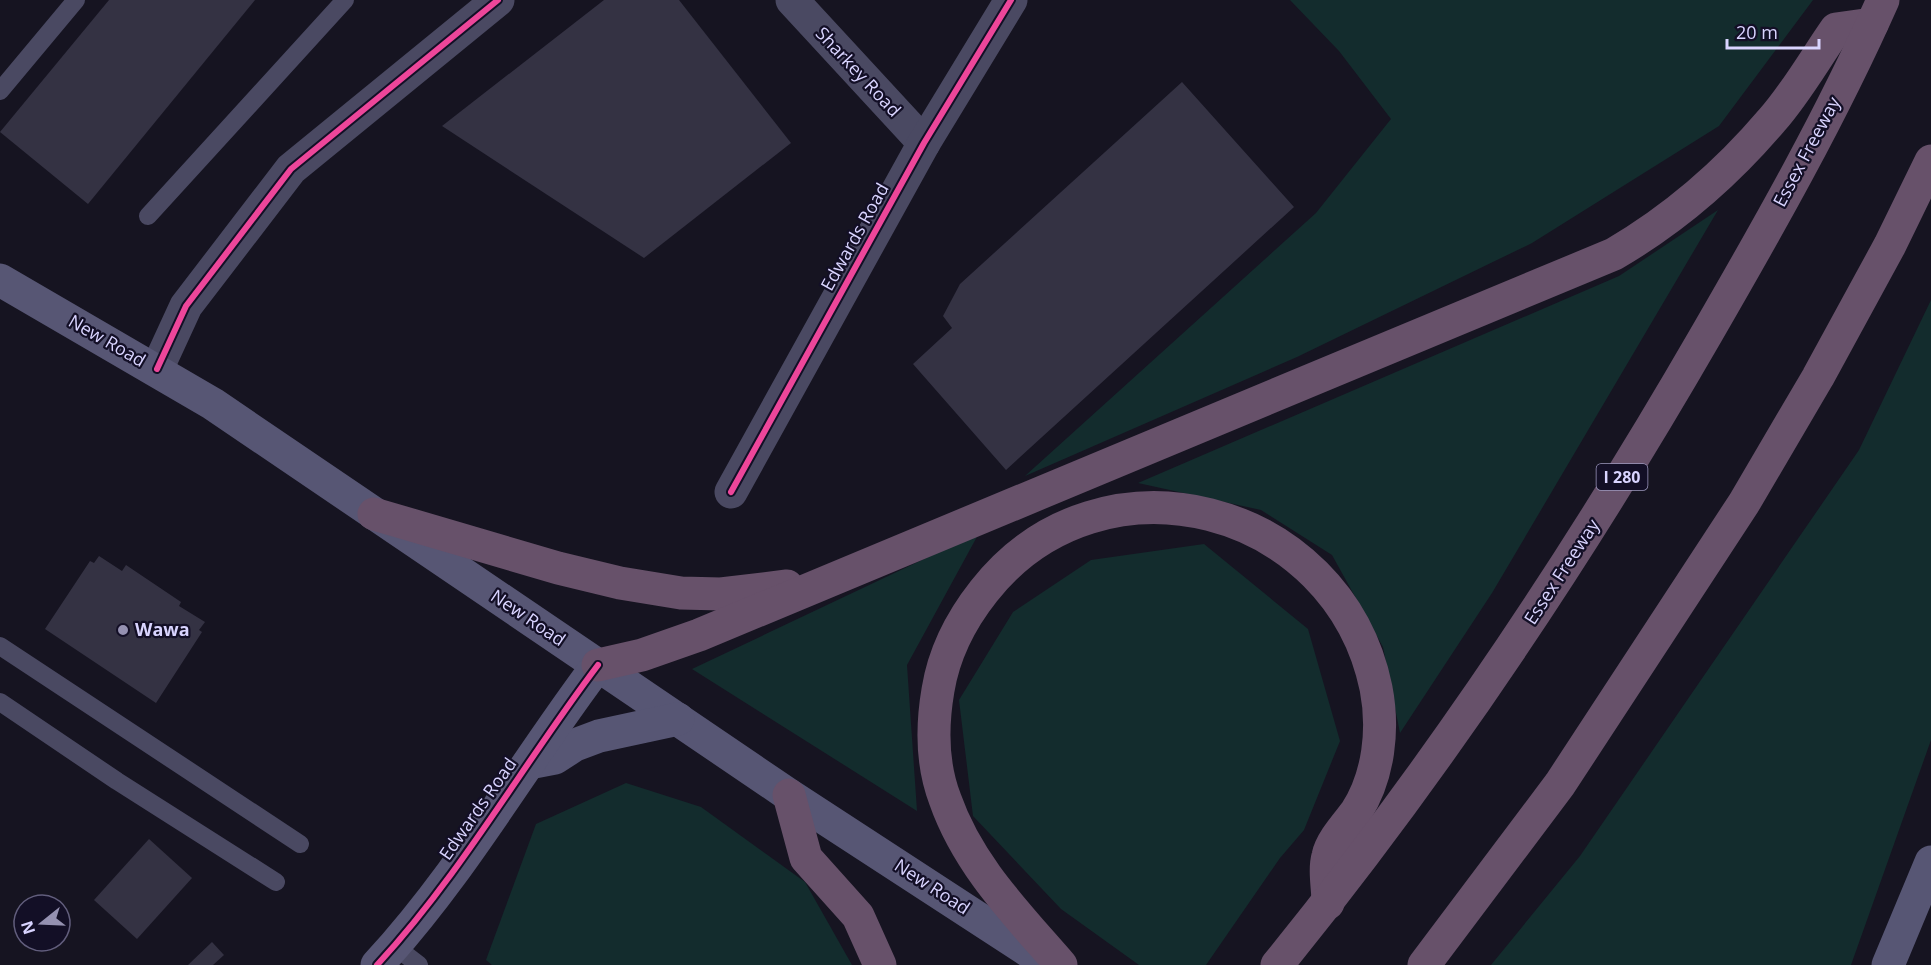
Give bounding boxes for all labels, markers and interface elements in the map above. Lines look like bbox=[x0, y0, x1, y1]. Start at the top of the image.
scale bar bbox=[1727, 12, 1818, 50]
text: 20 m bbox=[1736, 20, 1778, 44]
street label: Sharkey Road bbox=[811, 21, 907, 121]
street label: Essex Freeway bbox=[1767, 92, 1846, 211]
street label: Edwards Road bbox=[815, 178, 894, 295]
street label: New Road bbox=[65, 308, 150, 372]
road number: I 280 bbox=[1596, 464, 1648, 490]
street label: Essex Freeway bbox=[1518, 513, 1605, 629]
street label: New Road bbox=[487, 583, 571, 651]
place label: Wawa bbox=[135, 617, 190, 641]
marker: Wawa bbox=[116, 623, 130, 637]
street label: Edwards Road bbox=[433, 753, 521, 864]
street label: New Road bbox=[890, 853, 975, 919]
north arrow bbox=[12, 893, 72, 953]
text: N bbox=[15, 918, 40, 937]

